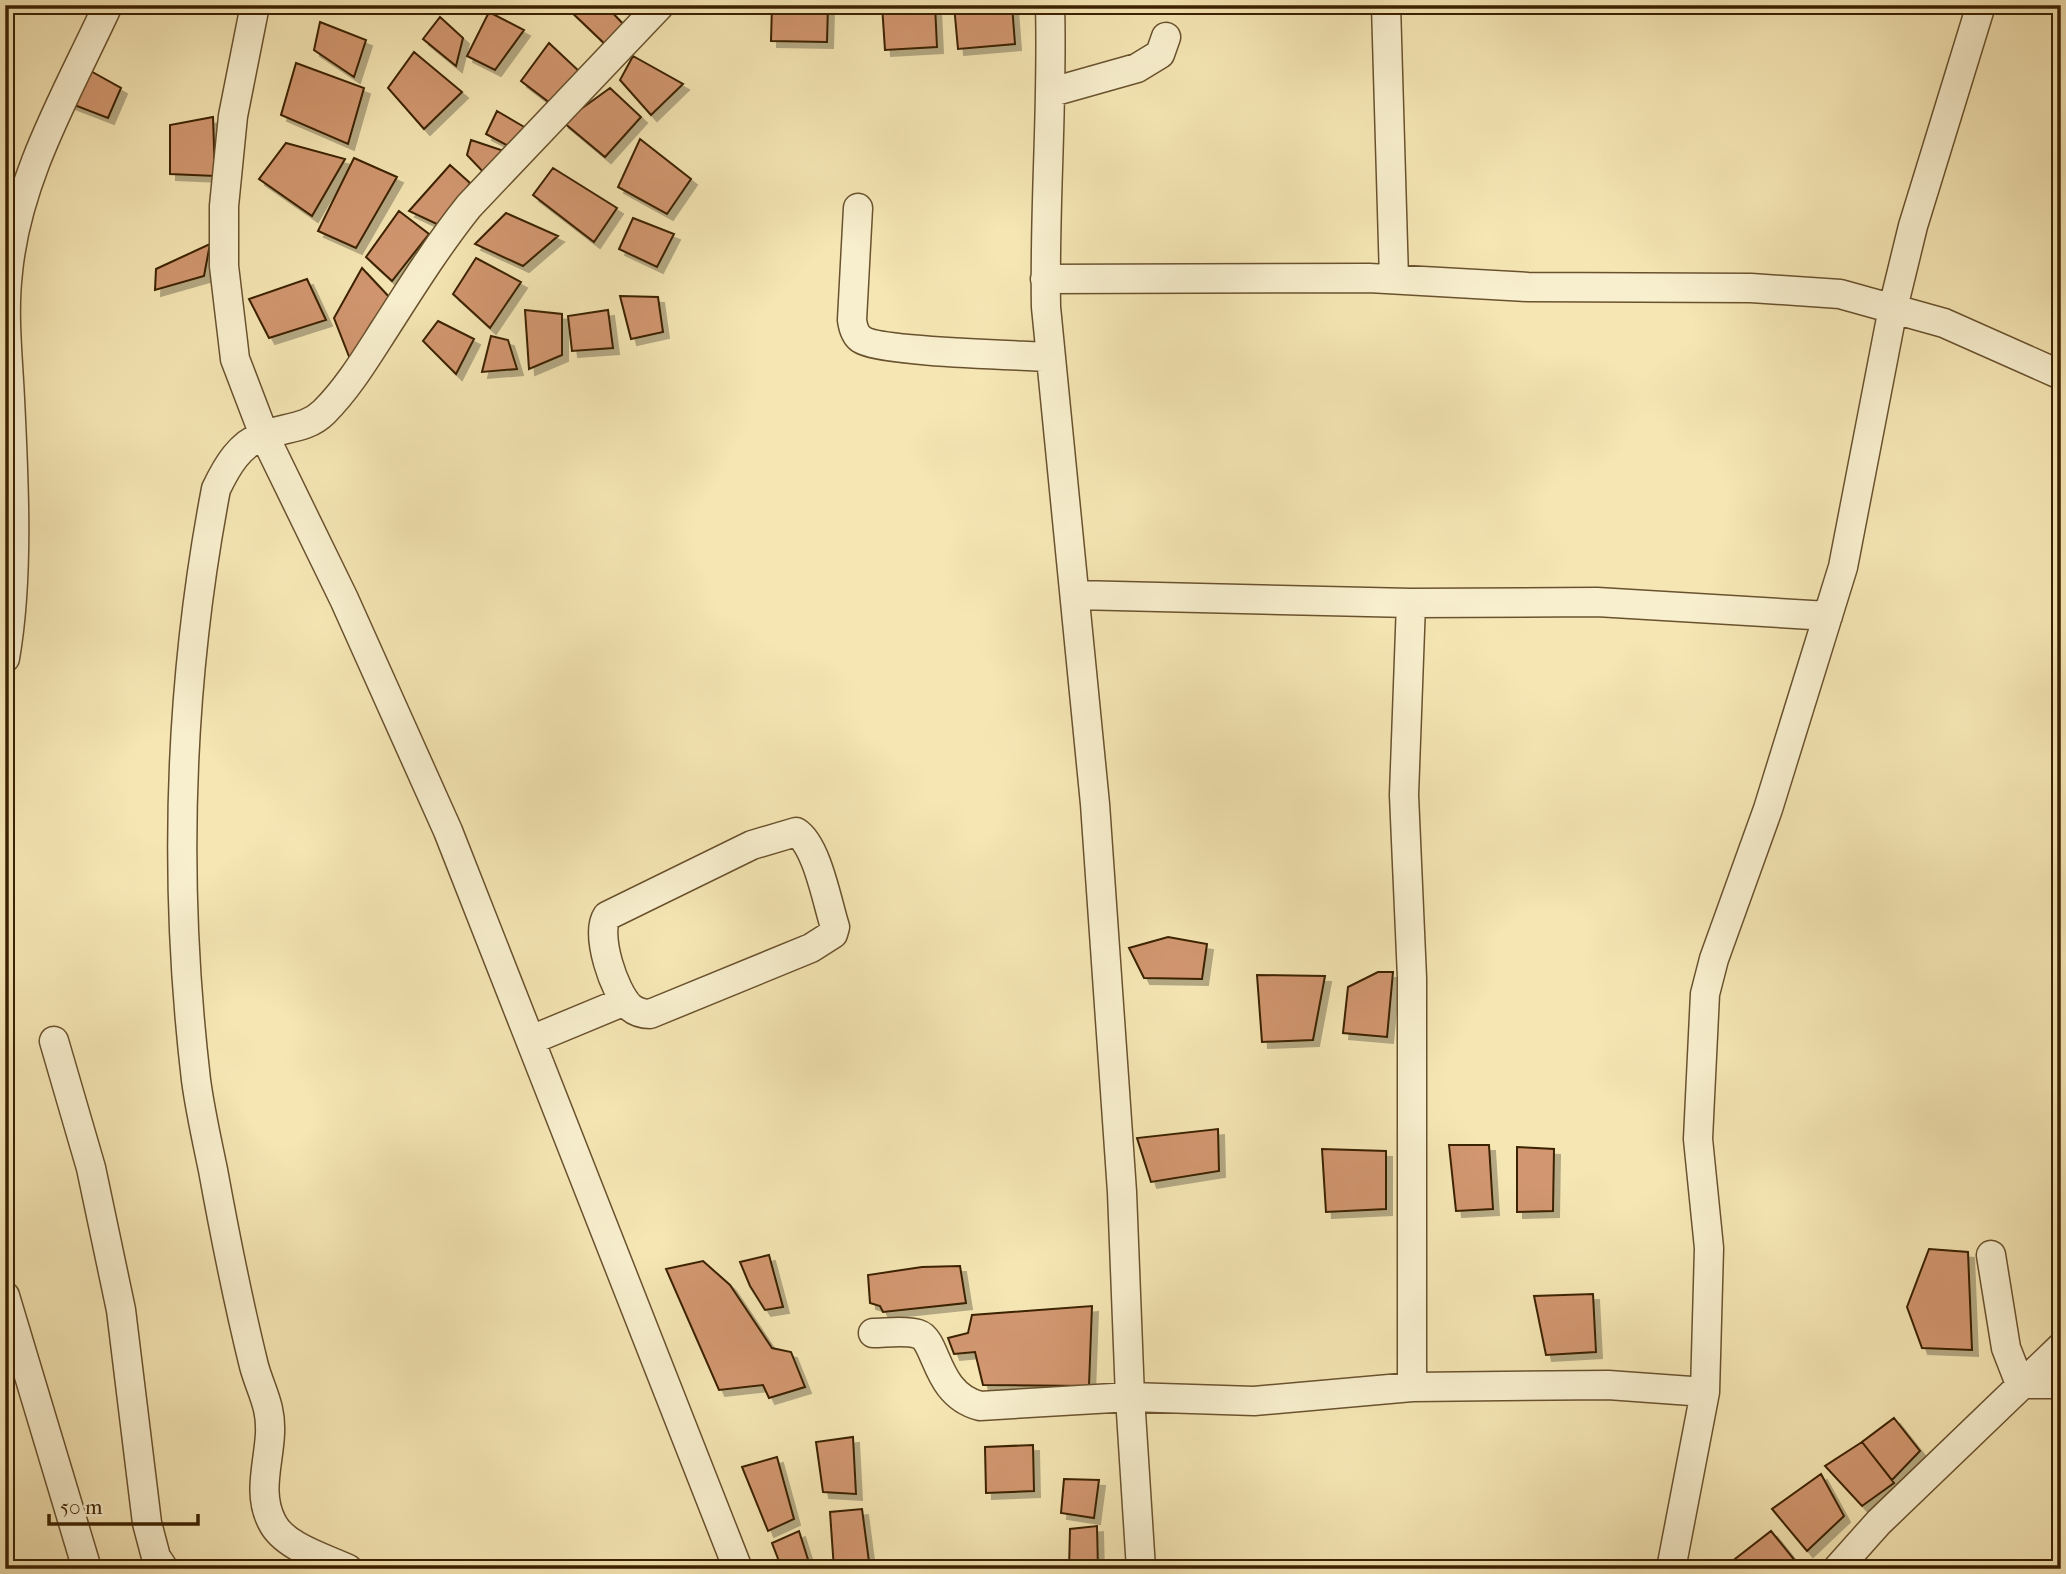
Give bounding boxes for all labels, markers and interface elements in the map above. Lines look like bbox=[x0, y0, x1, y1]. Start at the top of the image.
scale bar bbox=[49, 1483, 198, 1527]
text: 50 m bbox=[60, 1495, 103, 1519]

